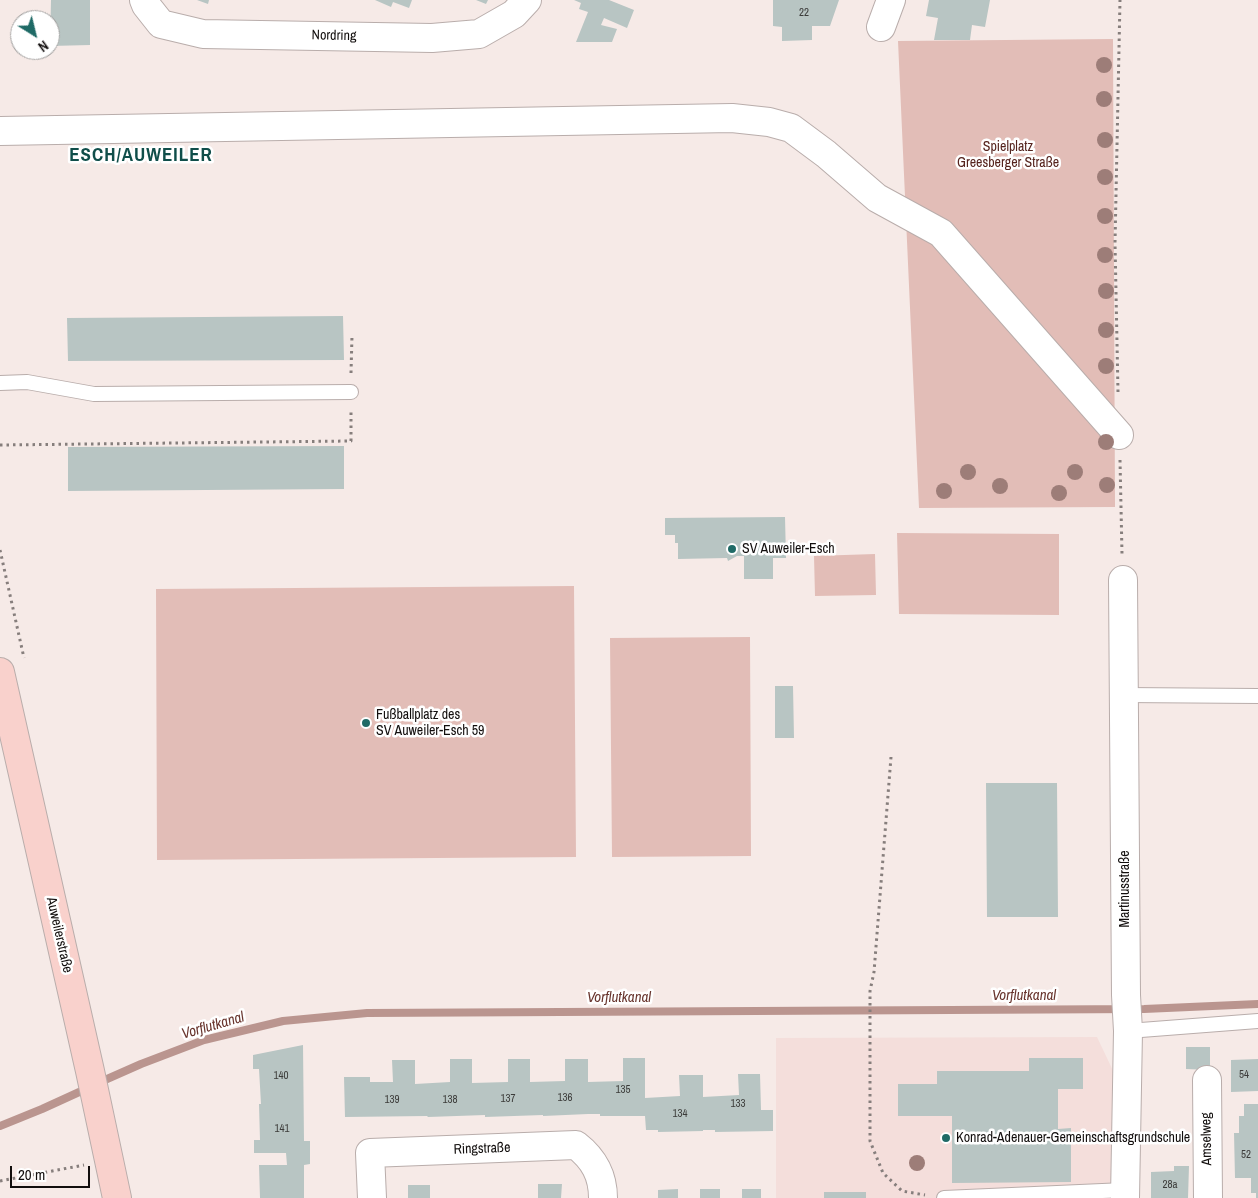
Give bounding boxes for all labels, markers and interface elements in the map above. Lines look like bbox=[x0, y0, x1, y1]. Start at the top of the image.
house number: 22 bbox=[799, 6, 809, 20]
north arrow bbox=[10, 10, 60, 60]
street label: Nordring bbox=[312, 27, 356, 45]
text: N bbox=[35, 37, 52, 56]
park label: Spielplatz Greesberger Straße bbox=[957, 139, 1059, 172]
district label: ESCH/AUWEILER bbox=[68, 145, 214, 167]
place label: SV Auweiler-Esch bbox=[742, 541, 835, 557]
marker: SV Auweiler-Esch bbox=[726, 543, 738, 555]
place label: Fußballplatz des SV Auweiler-Esch 59 bbox=[376, 707, 484, 740]
marker: Fußballplatz des SV Auweiler-Esch 59 bbox=[360, 717, 372, 729]
street label: Martinusstraße bbox=[1117, 850, 1133, 928]
street label: Auweilerstraße bbox=[42, 896, 76, 974]
water label: Vorflutkanal bbox=[992, 987, 1056, 1005]
water label: Vorflutkanal bbox=[587, 989, 651, 1007]
water label: Vorflutkanal bbox=[180, 1009, 246, 1043]
house number: 54 bbox=[1239, 1068, 1249, 1082]
house number: 140 bbox=[273, 1069, 289, 1083]
house number: 135 bbox=[615, 1083, 631, 1097]
house number: 136 bbox=[557, 1091, 573, 1105]
house number: 137 bbox=[500, 1092, 516, 1106]
house number: 139 bbox=[384, 1093, 400, 1107]
house number: 138 bbox=[442, 1093, 458, 1107]
house number: 133 bbox=[730, 1097, 746, 1111]
house number: 134 bbox=[672, 1107, 688, 1121]
street label: Amselweg bbox=[1198, 1112, 1216, 1166]
house number: 141 bbox=[274, 1122, 290, 1136]
place label: Konrad-Adenauer-Gemeinschaftsgrundschule bbox=[956, 1130, 1190, 1146]
marker: Konrad-Adenauer-Gemeinschaftsgrundschule bbox=[940, 1132, 952, 1144]
street label: Ringstraße bbox=[453, 1140, 511, 1158]
house number: 52 bbox=[1241, 1148, 1251, 1162]
scale bar bbox=[12, 1156, 92, 1188]
text: 20 m bbox=[18, 1164, 45, 1185]
house number: 28a bbox=[1162, 1178, 1178, 1192]

